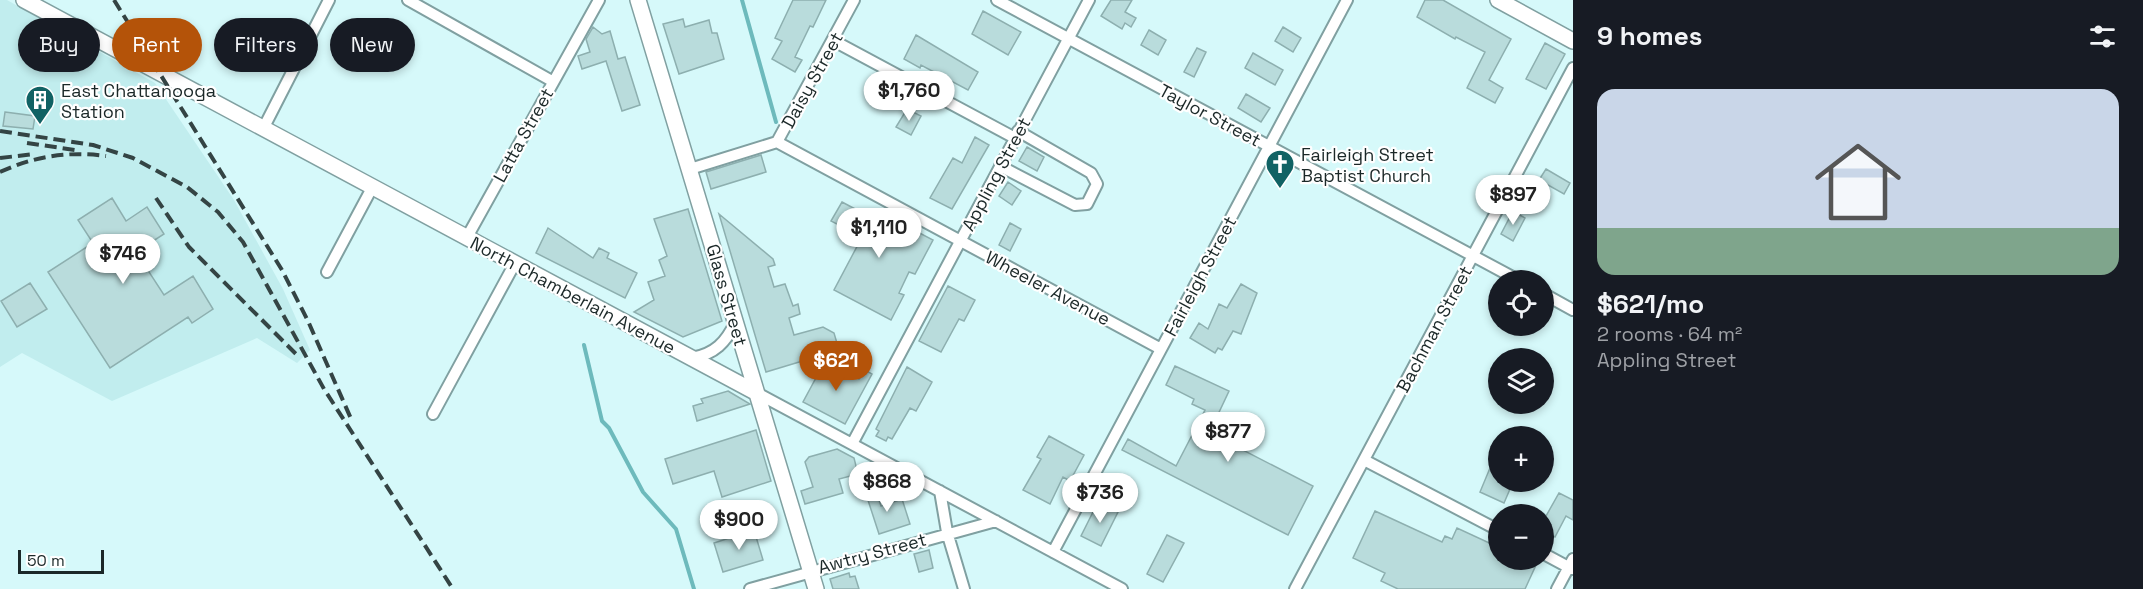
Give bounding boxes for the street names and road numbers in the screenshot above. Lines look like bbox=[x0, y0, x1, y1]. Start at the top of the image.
street label: Daisy Street bbox=[776, 28, 848, 132]
street label: Taylor Street bbox=[1155, 79, 1265, 151]
street label: Latta Street bbox=[488, 84, 558, 186]
street label: Appling Street bbox=[956, 113, 1036, 235]
street label: Fairleigh Street bbox=[1159, 212, 1241, 340]
street label: North Chamberlain Avenue bbox=[466, 231, 680, 359]
street label: Glass Street bbox=[701, 241, 753, 349]
street label: Wheeler Avenue bbox=[982, 245, 1114, 331]
street label: Bachman Street bbox=[1391, 262, 1477, 396]
street label: Awtry Street bbox=[815, 527, 929, 579]

